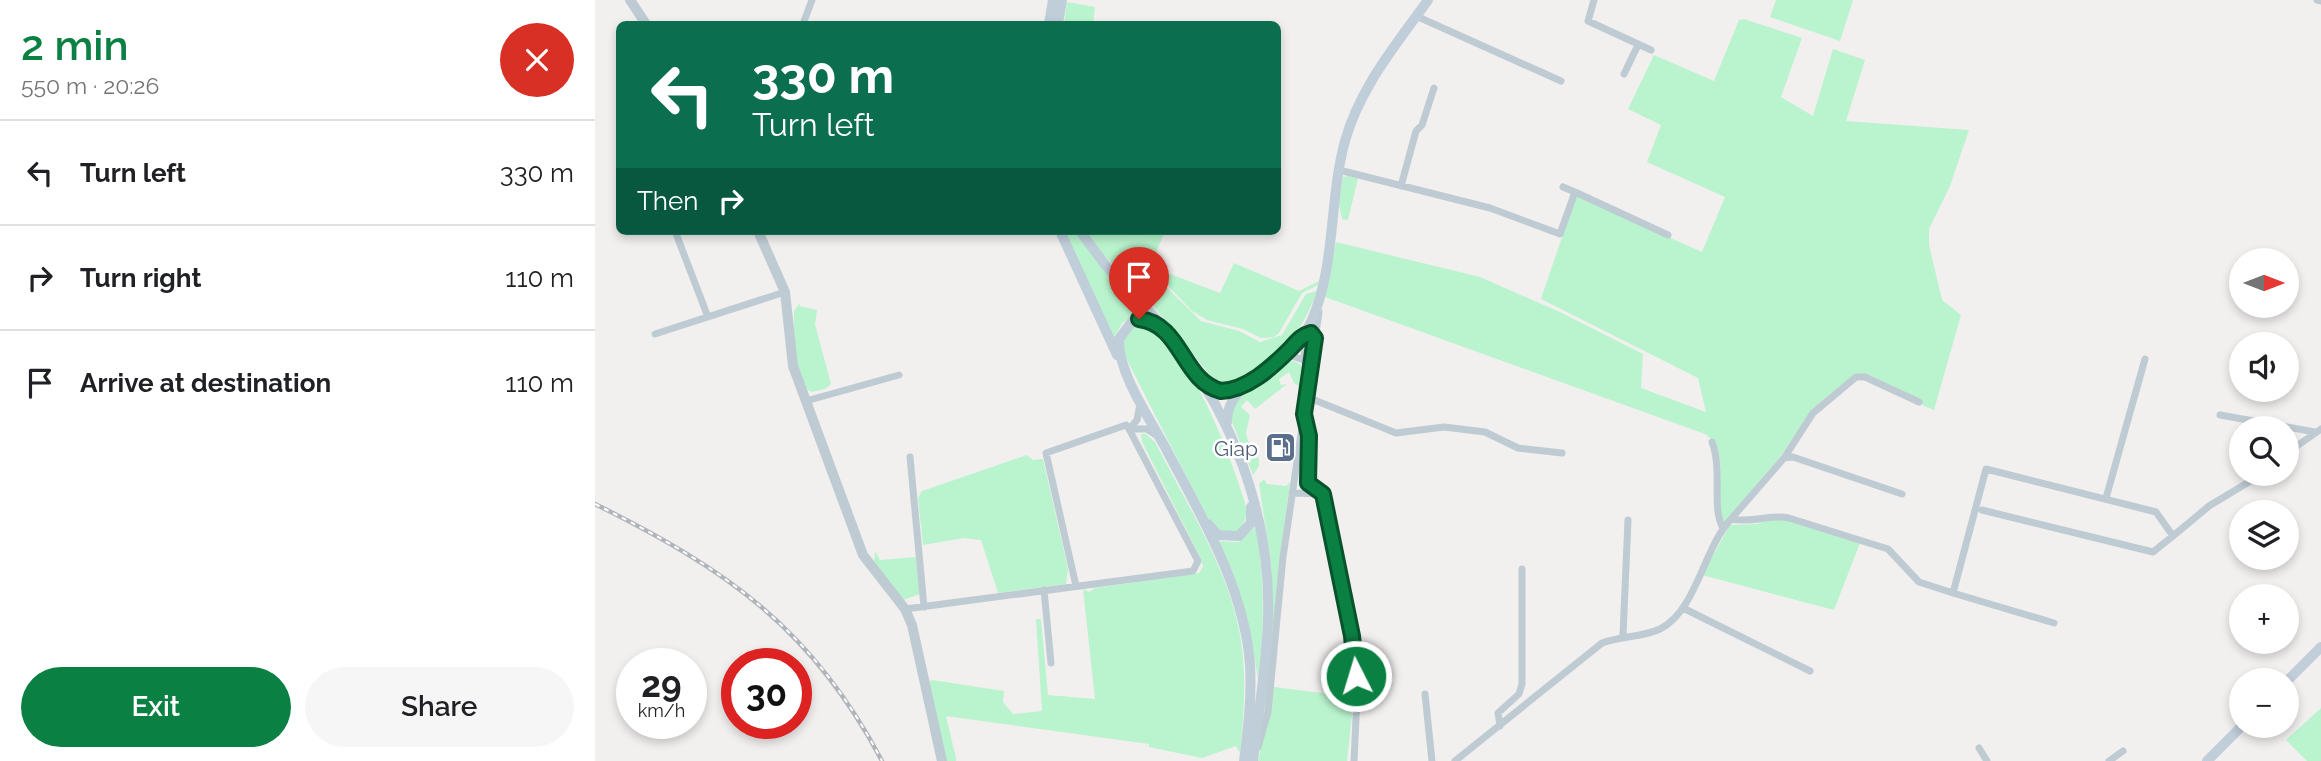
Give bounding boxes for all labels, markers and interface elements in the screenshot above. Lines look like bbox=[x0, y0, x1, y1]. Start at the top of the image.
text: 2 min bbox=[21, 21, 129, 70]
button: close bbox=[500, 23, 574, 97]
text: 330 m bbox=[752, 47, 894, 104]
icon: left bbox=[637, 49, 728, 140]
text: 550 m · 20:26 bbox=[21, 72, 159, 99]
text: Turn left bbox=[752, 106, 874, 143]
icon: left bbox=[21, 154, 59, 192]
text: Turn left bbox=[80, 158, 186, 188]
text: 330 m bbox=[500, 158, 574, 188]
icon: right bbox=[712, 182, 750, 220]
text: Then bbox=[637, 186, 698, 216]
pin bbox=[1109, 247, 1169, 319]
north arrow bbox=[2229, 248, 2299, 318]
map controls bbox=[2229, 248, 2299, 738]
icon: arrive bbox=[1120, 258, 1158, 296]
icon: right bbox=[21, 259, 59, 297]
text: Turn right bbox=[80, 263, 201, 293]
text: 110 m bbox=[505, 263, 574, 293]
button: sound bbox=[2229, 332, 2299, 402]
icon: arrive bbox=[21, 364, 59, 402]
text: Arrive at destination bbox=[80, 368, 331, 398]
text: 110 m bbox=[505, 368, 574, 398]
button: search bbox=[2229, 416, 2299, 486]
fuel station icon: Giap bbox=[1264, 431, 1298, 465]
place label: Giap bbox=[1214, 436, 1258, 461]
button: layers bbox=[2229, 500, 2299, 570]
button: + bbox=[2229, 584, 2299, 654]
position arrow bbox=[1319, 639, 1393, 713]
speed limit sign: 30 bbox=[721, 648, 812, 739]
text: 29 bbox=[641, 664, 682, 705]
button: Exit bbox=[21, 667, 291, 747]
button: Share bbox=[305, 667, 574, 747]
button: − bbox=[2229, 668, 2299, 738]
text: km/h bbox=[638, 700, 685, 721]

